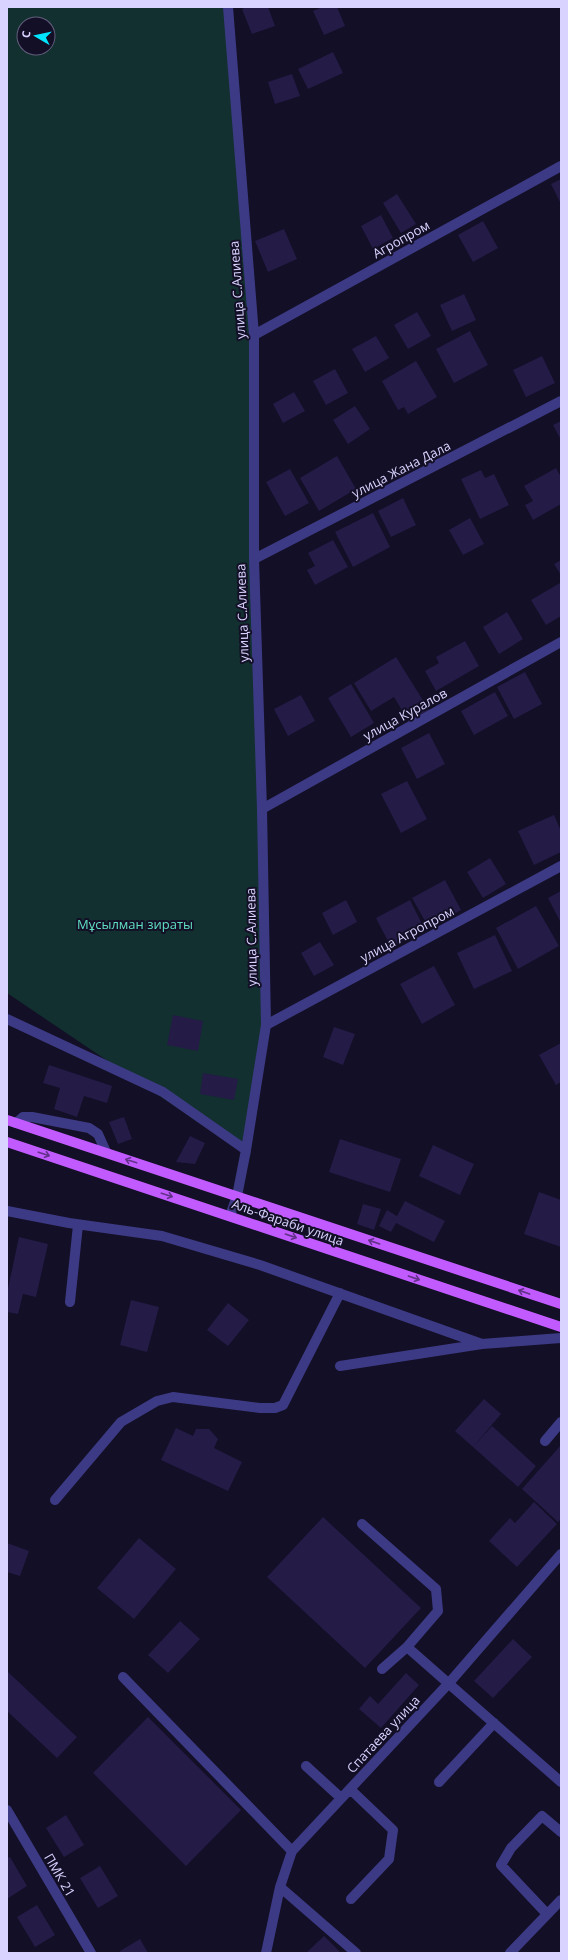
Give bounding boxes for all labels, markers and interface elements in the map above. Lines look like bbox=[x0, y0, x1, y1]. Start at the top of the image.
north arrow bbox=[16, 16, 56, 56]
text: С bbox=[18, 30, 34, 39]
street label: Агропром bbox=[369, 216, 433, 262]
street label: улица С.Алиева bbox=[225, 240, 249, 340]
street label: улица Жана Дала bbox=[348, 436, 454, 502]
street label: улица С.Алиева bbox=[231, 563, 253, 663]
street label: улица Куралов bbox=[360, 684, 450, 744]
street label: улица С.Алиева bbox=[241, 888, 261, 986]
street label: улица Агропром bbox=[357, 902, 457, 966]
park label: Мұсылман зираты bbox=[77, 915, 193, 933]
one-way arrow bbox=[38, 1151, 50, 1159]
one-way arrow bbox=[125, 1157, 138, 1164]
one-way arrow bbox=[161, 1192, 173, 1200]
street label: Аль-Фараби улица bbox=[230, 1194, 346, 1250]
one-way arrow bbox=[284, 1233, 296, 1241]
one-way arrow bbox=[369, 1237, 381, 1245]
one-way arrow bbox=[407, 1275, 420, 1282]
one-way arrow bbox=[518, 1288, 531, 1295]
street label: Спатаева улица bbox=[342, 1691, 424, 1777]
street label: ПМК 21 bbox=[40, 1850, 80, 1900]

